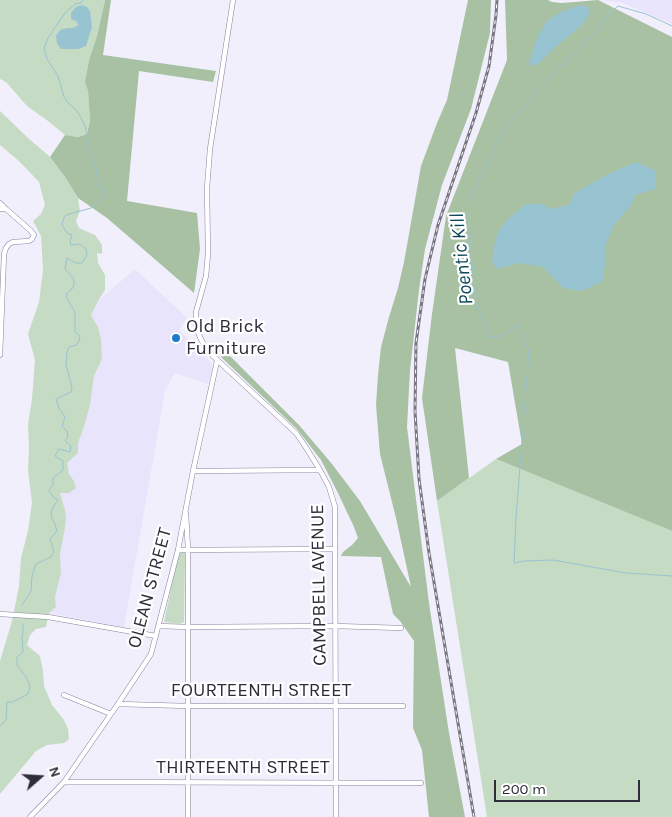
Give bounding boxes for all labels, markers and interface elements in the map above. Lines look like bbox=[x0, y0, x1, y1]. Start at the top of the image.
water label: Poentic Kill bbox=[445, 212, 479, 306]
place label: Old Brick Furniture bbox=[186, 316, 266, 360]
marker: Old Brick Furniture bbox=[170, 332, 182, 344]
street label: CAMPBELL AVENUE bbox=[306, 504, 332, 666]
street label: OLEAN STREET bbox=[123, 525, 177, 651]
street label: FOURTEENTH STREET bbox=[171, 680, 351, 702]
north arrow bbox=[15, 752, 65, 802]
street label: THIRTEENTH STREET bbox=[156, 757, 330, 779]
text: N bbox=[45, 764, 64, 779]
scale bar bbox=[497, 770, 643, 802]
text: 200 m bbox=[502, 780, 546, 798]

